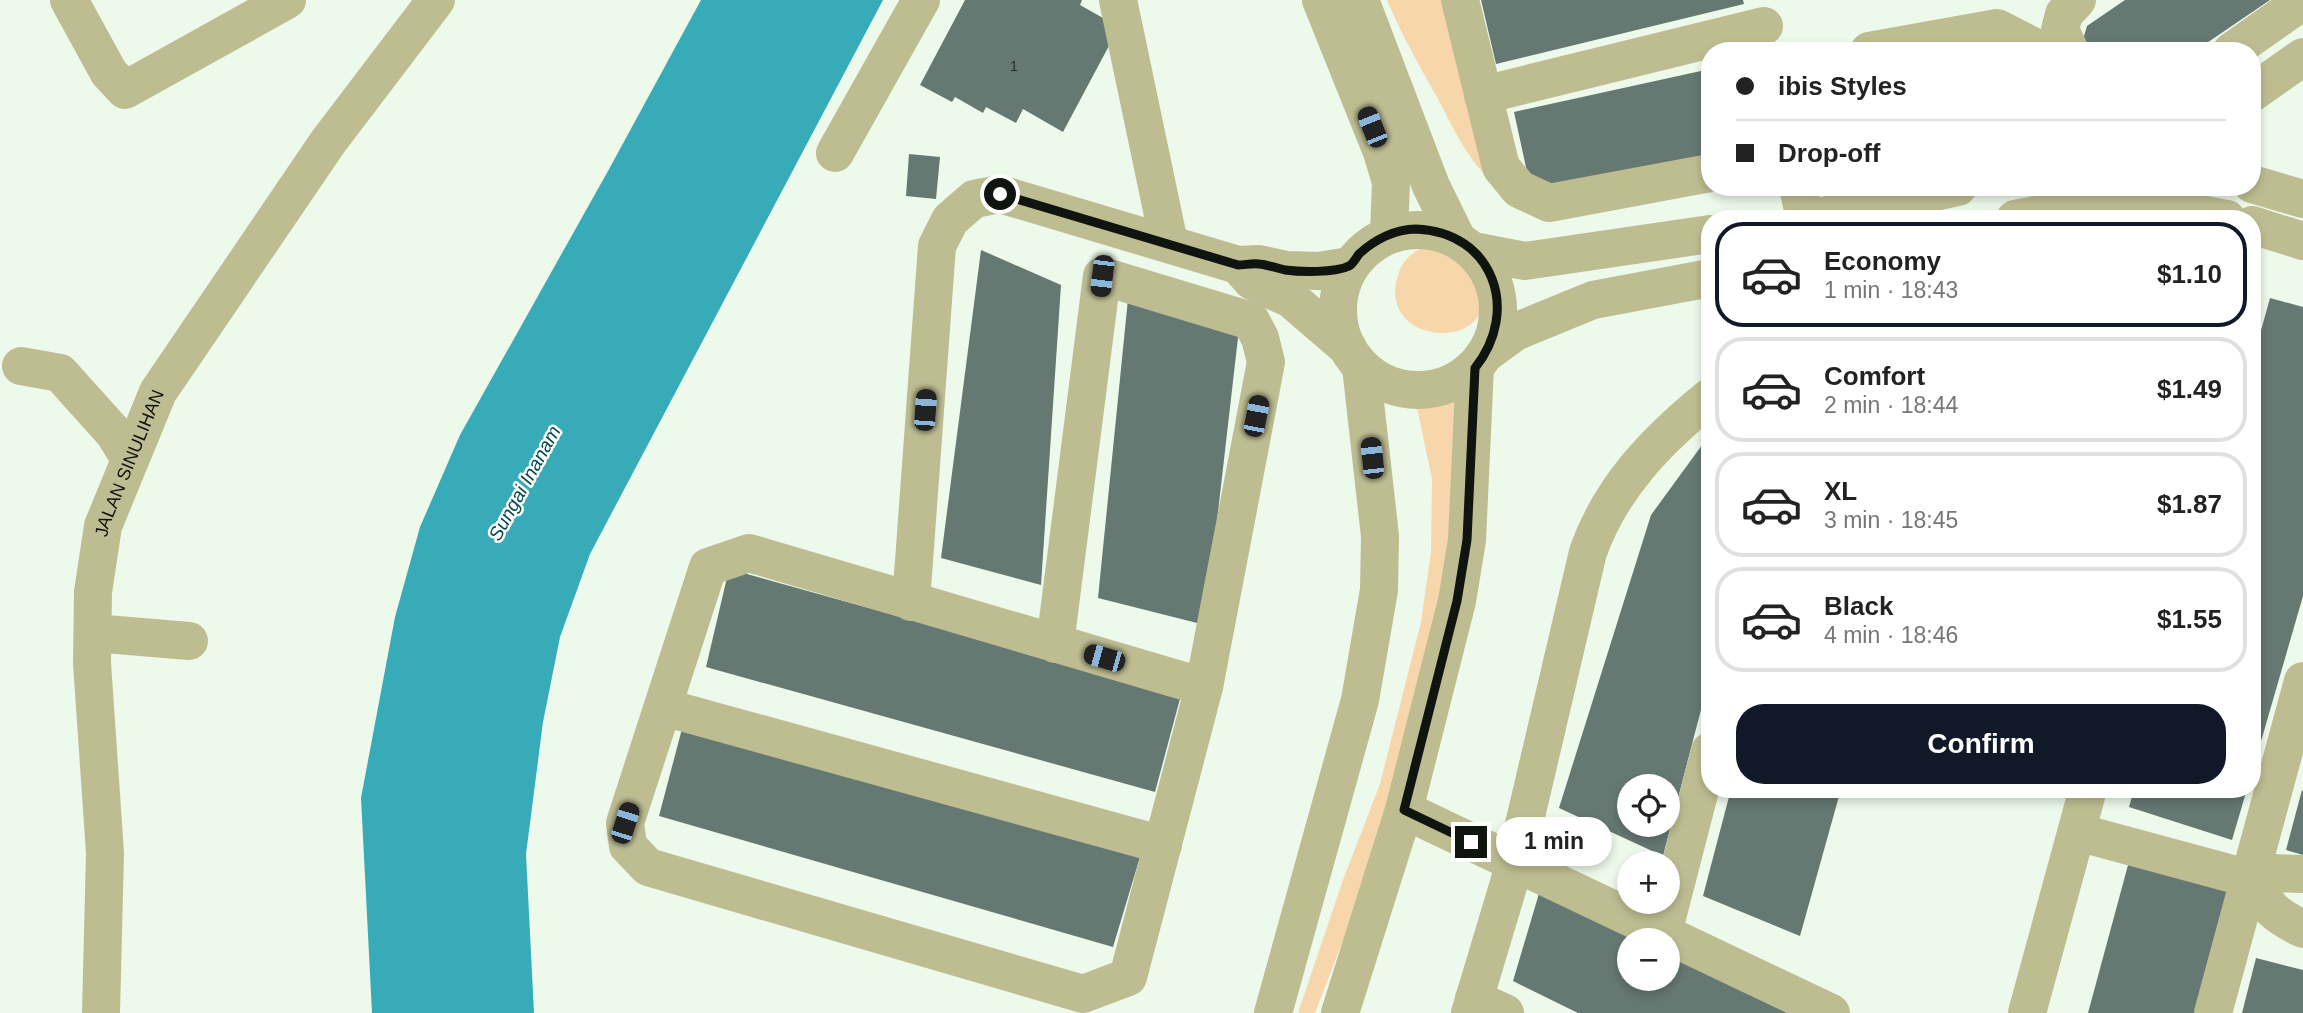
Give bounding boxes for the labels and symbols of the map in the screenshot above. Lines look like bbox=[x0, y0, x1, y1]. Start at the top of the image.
house number: 1 bbox=[1010, 58, 1018, 74]
car bbox=[1355, 104, 1390, 150]
route start bbox=[984, 178, 1016, 210]
car bbox=[1090, 254, 1115, 298]
street label: JALAN SINULIHAN bbox=[91, 387, 168, 538]
car bbox=[914, 388, 937, 432]
car bbox=[1242, 393, 1271, 439]
water label: Sungai Inanam bbox=[484, 422, 565, 544]
car bbox=[1360, 436, 1385, 480]
car bbox=[1081, 642, 1128, 674]
car bbox=[609, 800, 642, 846]
callout: 1 min bbox=[1496, 818, 1611, 866]
route end bbox=[1455, 826, 1487, 858]

